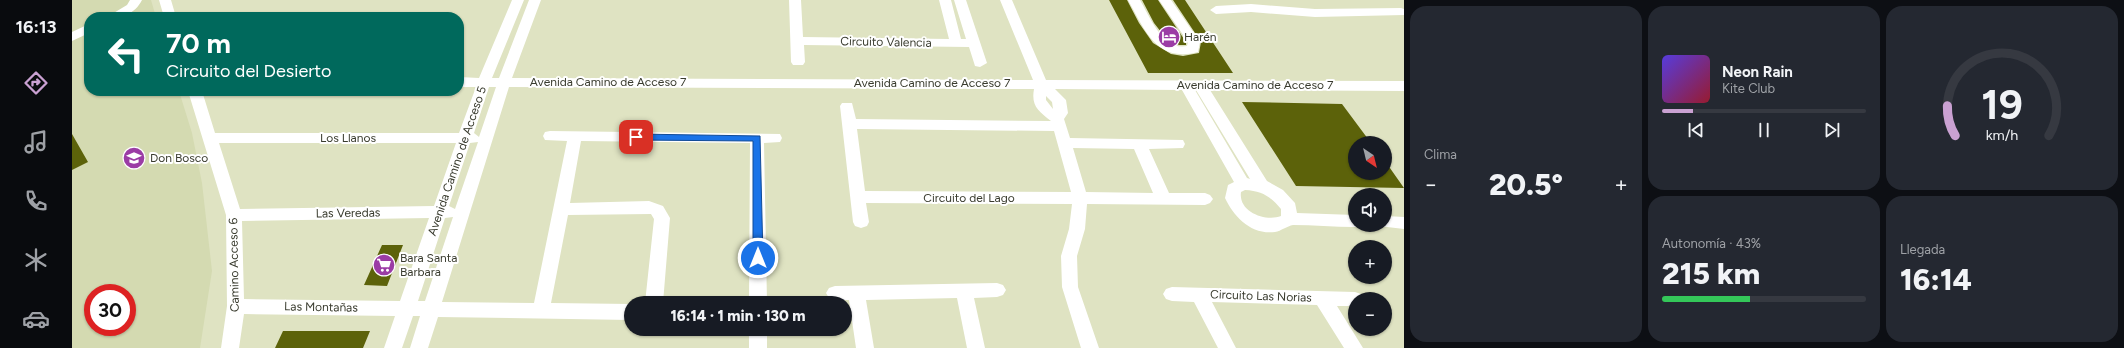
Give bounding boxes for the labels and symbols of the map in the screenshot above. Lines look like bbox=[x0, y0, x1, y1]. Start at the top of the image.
hotel icon: Harén bbox=[1156, 24, 1182, 50]
place label: Harén bbox=[1184, 30, 1217, 44]
street label: Circuito Valencia bbox=[840, 34, 932, 50]
street label: Avenida Camino de Acceso 7 bbox=[530, 75, 687, 89]
street label: Avenida Camino de Acceso 7 bbox=[854, 76, 1011, 90]
street label: Avenida Camino de Acceso 7 bbox=[1177, 78, 1334, 92]
street label: Avenida Camino de Acceso 5 bbox=[425, 84, 489, 238]
pin bbox=[619, 120, 653, 154]
street label: Los Llanos bbox=[320, 131, 376, 145]
north arrow bbox=[1348, 136, 1392, 180]
school or university icon: Don Bosco bbox=[121, 145, 147, 171]
place label: Don Bosco bbox=[150, 151, 208, 165]
street label: Circuito del Lago bbox=[923, 191, 1015, 205]
street label: Las Veredas bbox=[316, 205, 381, 221]
street label: Camino Acceso 6 bbox=[226, 218, 242, 312]
position arrow bbox=[737, 237, 779, 279]
place label: Bara Santa Barbara bbox=[400, 251, 457, 279]
supermarket icon: Bara Santa Barbara bbox=[371, 252, 397, 278]
speed limit sign: 30 bbox=[84, 284, 136, 336]
street label: Circuito Las Norias bbox=[1210, 287, 1312, 305]
street label: Las Montañas bbox=[284, 299, 358, 315]

